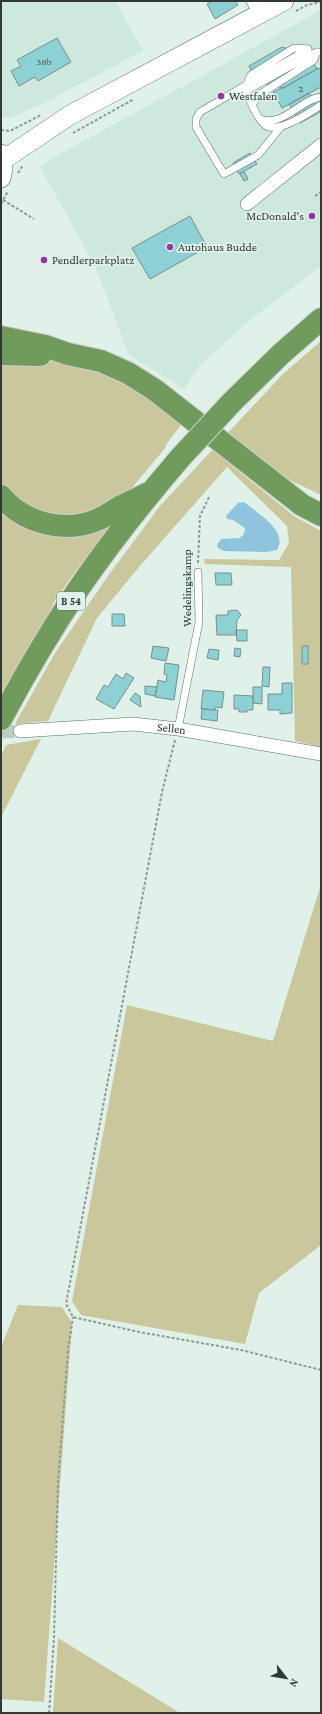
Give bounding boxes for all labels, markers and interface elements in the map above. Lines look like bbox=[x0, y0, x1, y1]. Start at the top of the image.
house number: 38b bbox=[36, 56, 52, 67]
house number: 2 bbox=[299, 83, 304, 94]
place label: Westfalen bbox=[229, 89, 278, 103]
marker: Westfalen bbox=[216, 91, 226, 101]
place label: McDonald's bbox=[246, 209, 304, 223]
marker: McDonald's bbox=[307, 211, 317, 221]
place label: Autohaus Budde bbox=[178, 240, 257, 254]
marker: Autohaus Budde bbox=[165, 242, 175, 252]
place label: Pendlerparkplatz bbox=[52, 253, 134, 267]
marker: Pendlerparkplatz bbox=[39, 255, 49, 265]
street label: Wedelingskamp bbox=[180, 549, 194, 627]
road number: B 54 bbox=[57, 592, 85, 610]
street label: Sellen bbox=[156, 720, 188, 737]
north arrow bbox=[266, 1658, 306, 1698]
text: N bbox=[287, 1677, 302, 1690]

